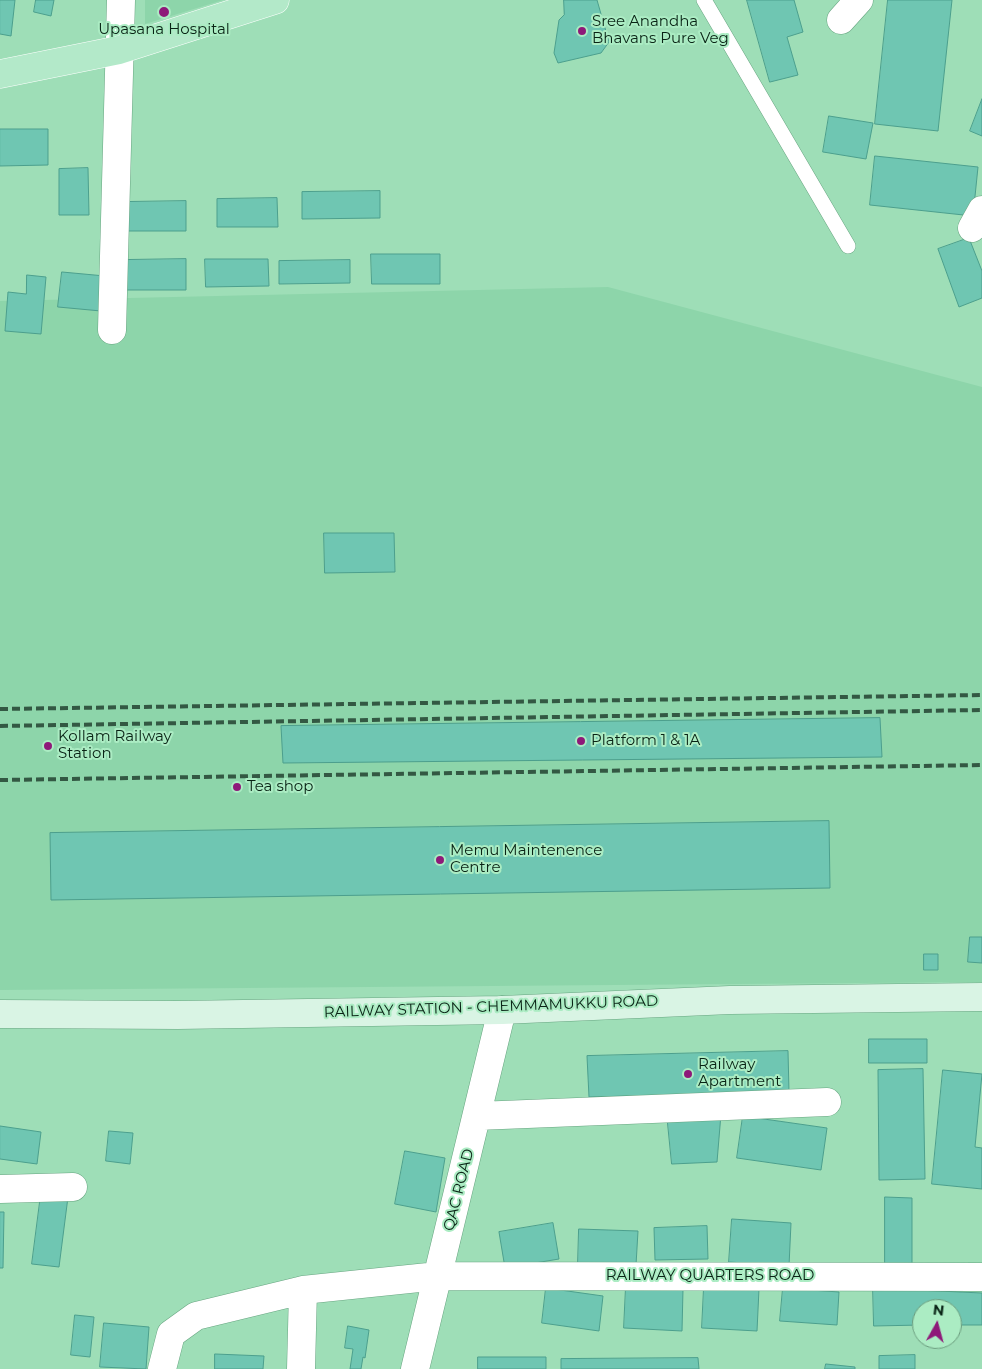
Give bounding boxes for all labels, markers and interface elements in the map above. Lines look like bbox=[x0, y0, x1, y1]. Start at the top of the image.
marker: Upasana Hospital bbox=[157, 5, 171, 19]
place label: Sree Anandha Bhavans Pure Veg bbox=[592, 13, 729, 48]
place label: Upasana Hospital bbox=[98, 21, 230, 39]
marker: Sree Anandha Bhavans Pure Veg bbox=[576, 25, 588, 37]
place label: Kollam Railway Station bbox=[58, 728, 172, 763]
place label: Platform 1 & 1A bbox=[591, 732, 700, 750]
marker: Platform 1 & 1A bbox=[575, 735, 587, 747]
marker: Kollam Railway Station bbox=[42, 740, 54, 752]
place label: Tea shop bbox=[247, 778, 313, 796]
marker: Tea shop bbox=[231, 781, 243, 793]
place label: Memu Maintenence Centre bbox=[450, 842, 602, 877]
marker: Memu Maintenence Centre bbox=[434, 854, 446, 866]
street label: RAILWAY STATION - CHEMMAMUKKU ROAD bbox=[323, 992, 659, 1022]
place label: Railway Apartment bbox=[698, 1056, 781, 1091]
marker: Railway Apartment bbox=[682, 1068, 694, 1080]
street label: QAC ROAD bbox=[440, 1147, 478, 1233]
street label: RAILWAY QUARTERS ROAD bbox=[606, 1267, 814, 1285]
north arrow bbox=[912, 1299, 962, 1349]
text: N bbox=[932, 1300, 945, 1320]

